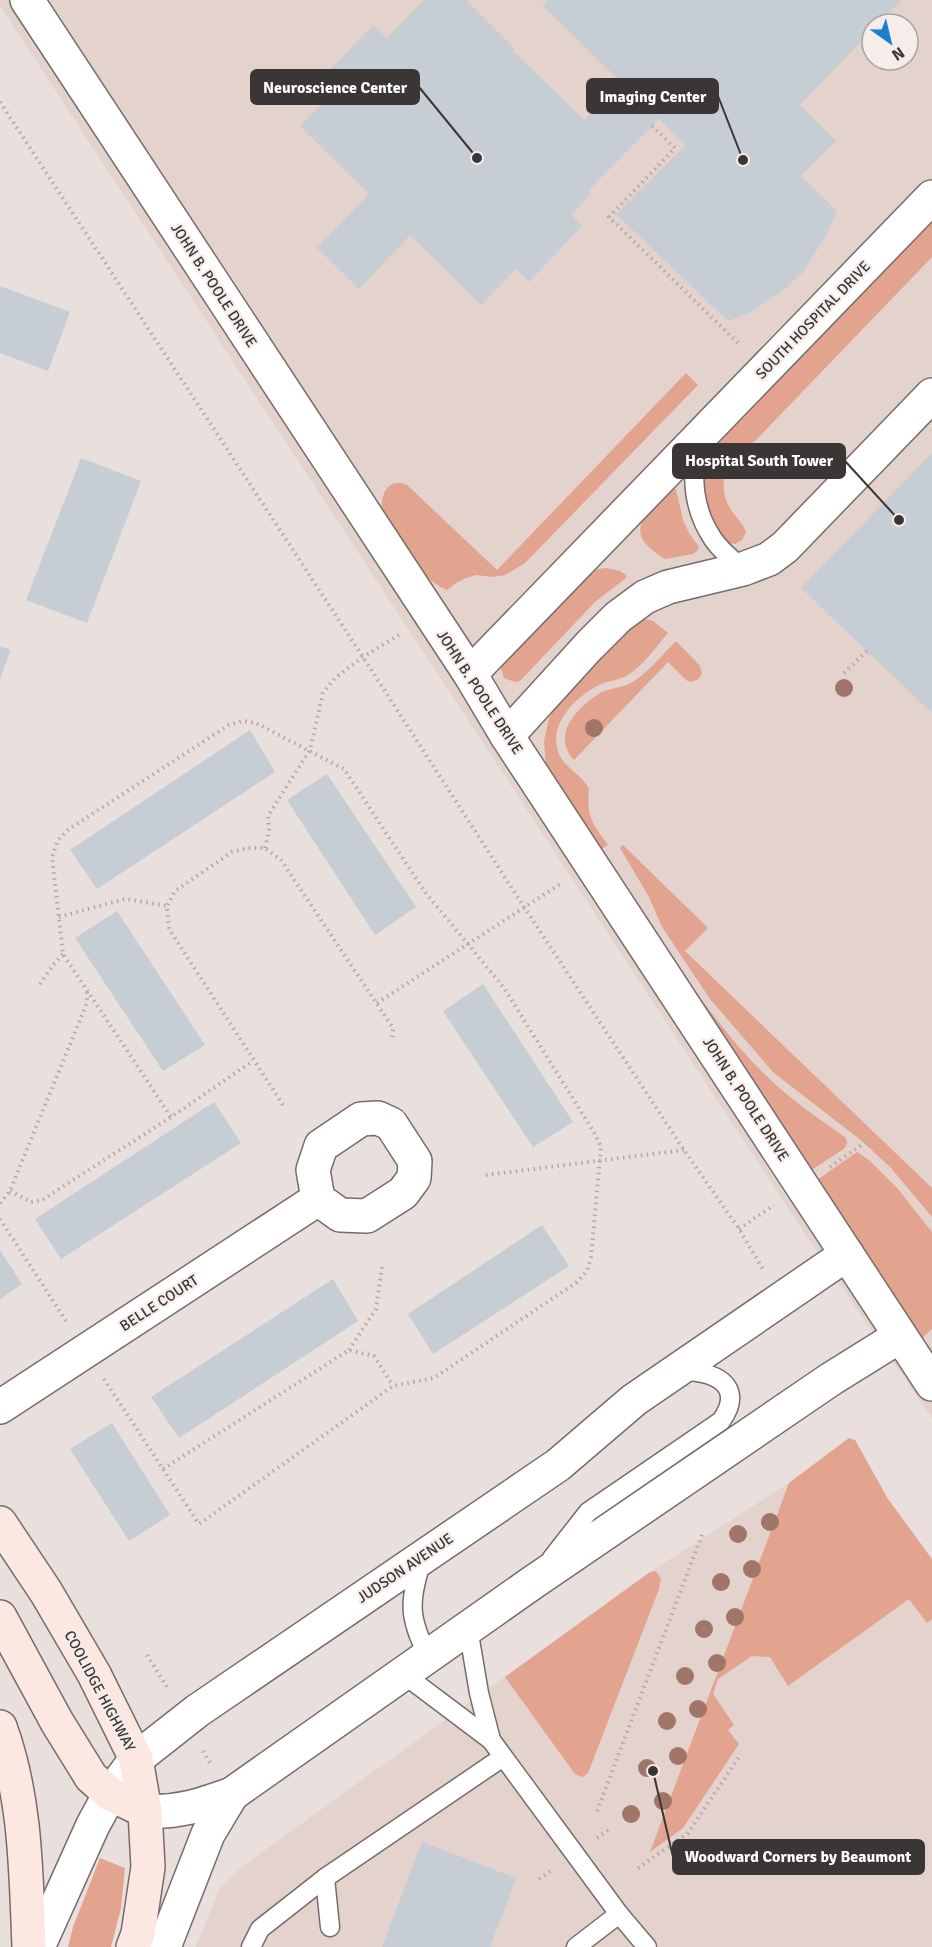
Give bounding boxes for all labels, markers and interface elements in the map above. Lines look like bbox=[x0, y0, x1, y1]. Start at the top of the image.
north arrow bbox=[860, 12, 920, 72]
text: N bbox=[888, 42, 908, 65]
callout: Neuroscience Center bbox=[251, 70, 419, 104]
text: Neuroscience Center bbox=[263, 78, 408, 98]
callout: Imaging Center bbox=[587, 79, 718, 113]
text: Imaging Center bbox=[600, 87, 707, 107]
street label: JOHN B. POOLE DRIVE bbox=[167, 220, 261, 350]
street label: SOUTH HOSPITAL DRIVE bbox=[752, 257, 874, 383]
callout: Hospital South Tower bbox=[673, 444, 845, 478]
text: Hospital South Tower bbox=[685, 451, 834, 471]
street label: JOHN B. POOLE DRIVE bbox=[433, 627, 527, 757]
street label: JOHN B. POOLE DRIVE bbox=[699, 1034, 793, 1164]
street label: BELLE COURT bbox=[116, 1271, 202, 1335]
street label: JUDSON AVENUE bbox=[353, 1529, 457, 1607]
street label: COOLIDGE HIGHWAY bbox=[60, 1627, 140, 1755]
callout: Woodward Corners by Beaumont bbox=[673, 1840, 924, 1874]
text: Woodward Corners by Beaumont bbox=[685, 1847, 911, 1867]

